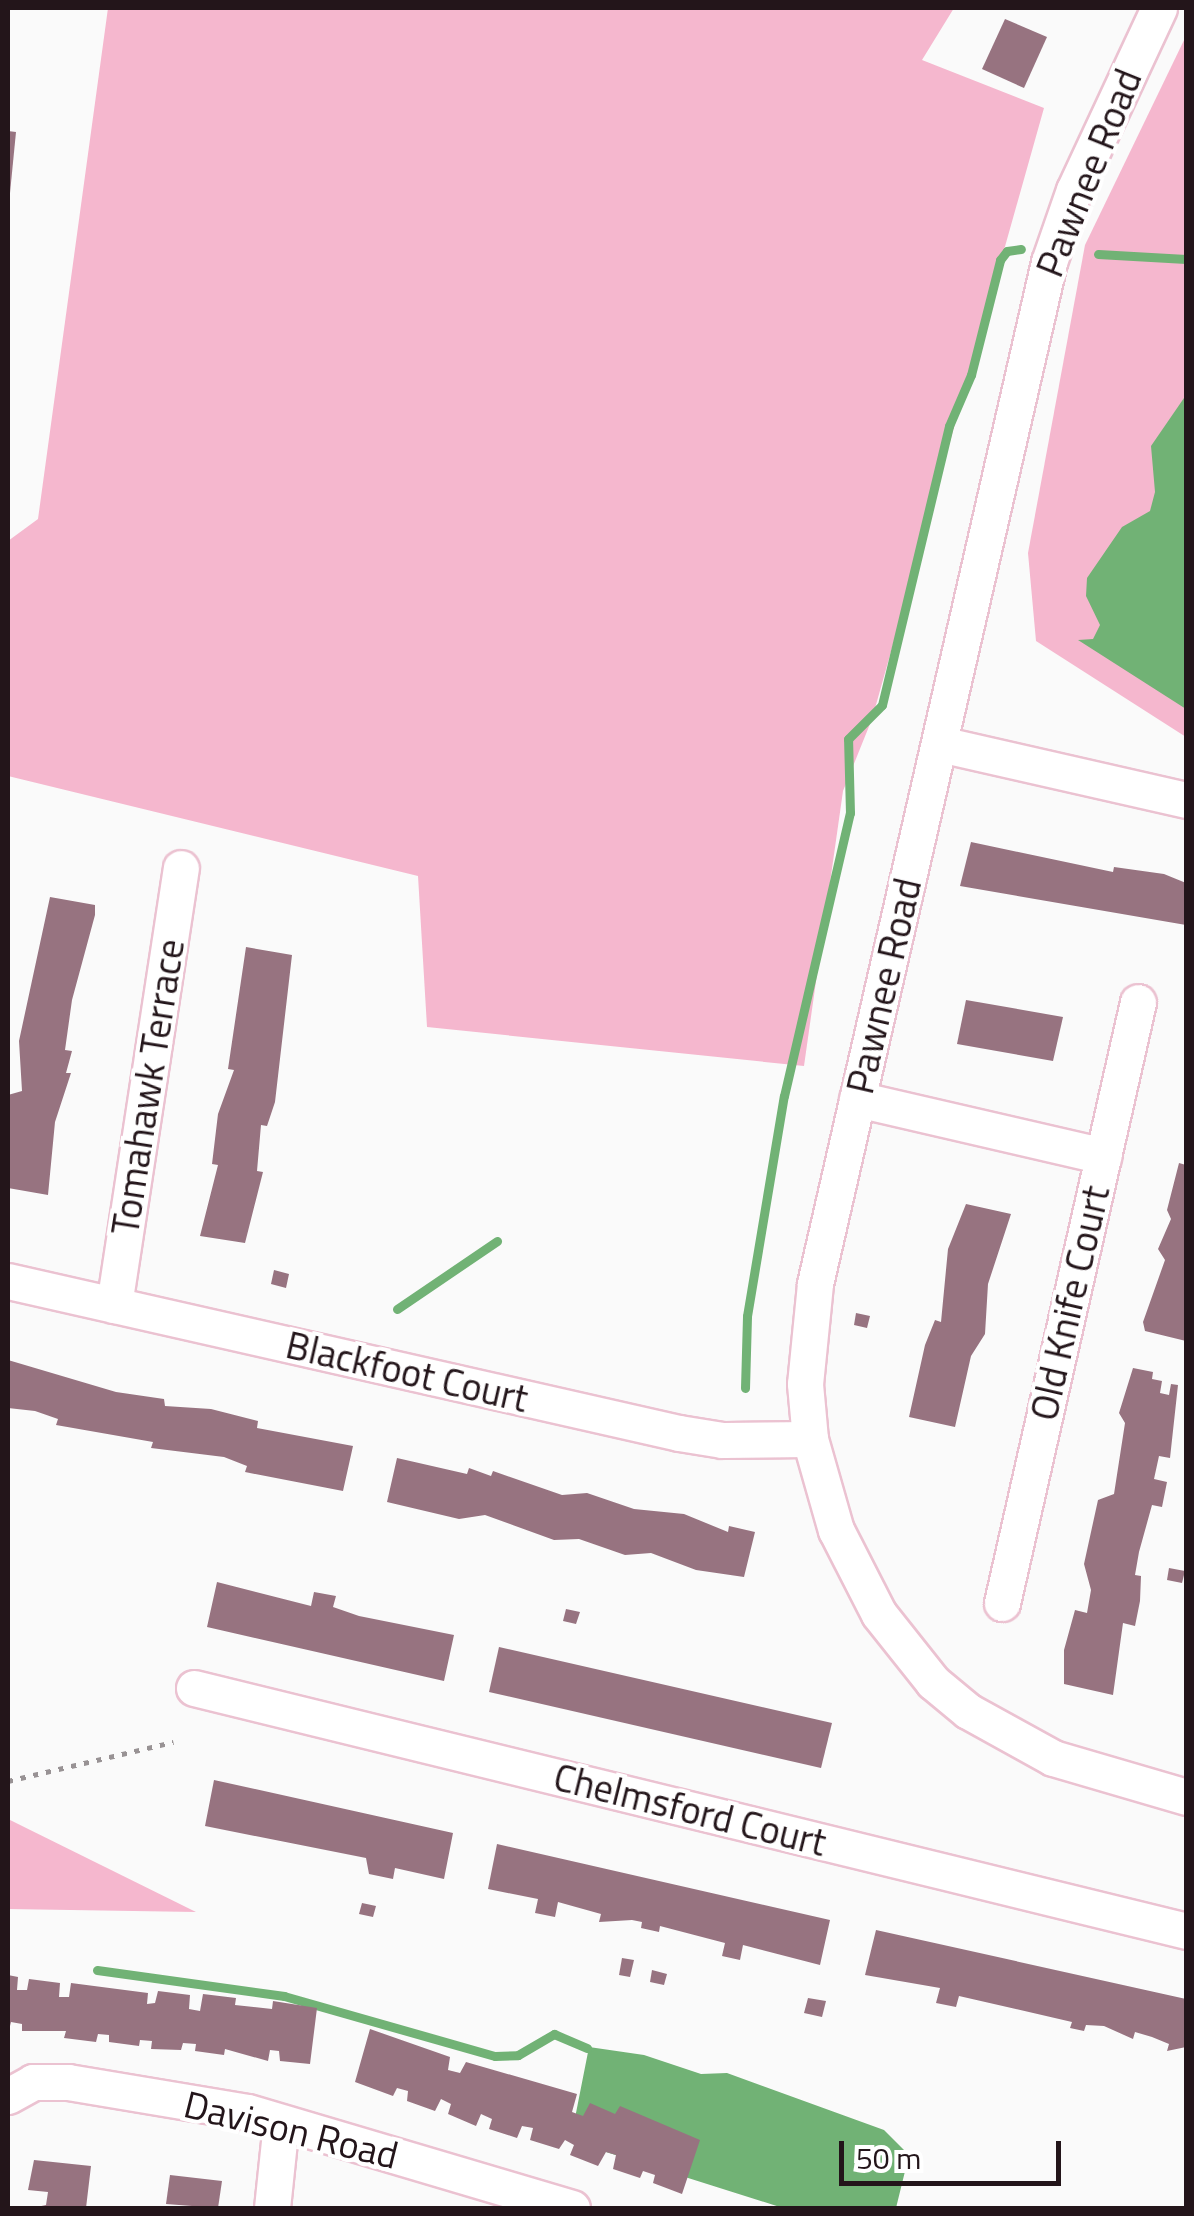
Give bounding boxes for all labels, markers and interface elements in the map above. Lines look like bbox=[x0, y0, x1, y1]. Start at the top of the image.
street label: Pawnee Road bbox=[1027, 63, 1151, 283]
street label: Pawnee Road bbox=[837, 874, 931, 1098]
street label: Tomahawk Terrace bbox=[102, 936, 194, 1238]
street label: Old Knife Court bbox=[1021, 1181, 1119, 1425]
street label: Blackfoot Court bbox=[282, 1322, 532, 1422]
street label: Chelmsford Court bbox=[549, 1754, 831, 1866]
street label: Davison Road bbox=[179, 2081, 403, 2179]
scale bar bbox=[844, 2121, 1066, 2183]
text: 50 m bbox=[856, 2135, 921, 2181]

